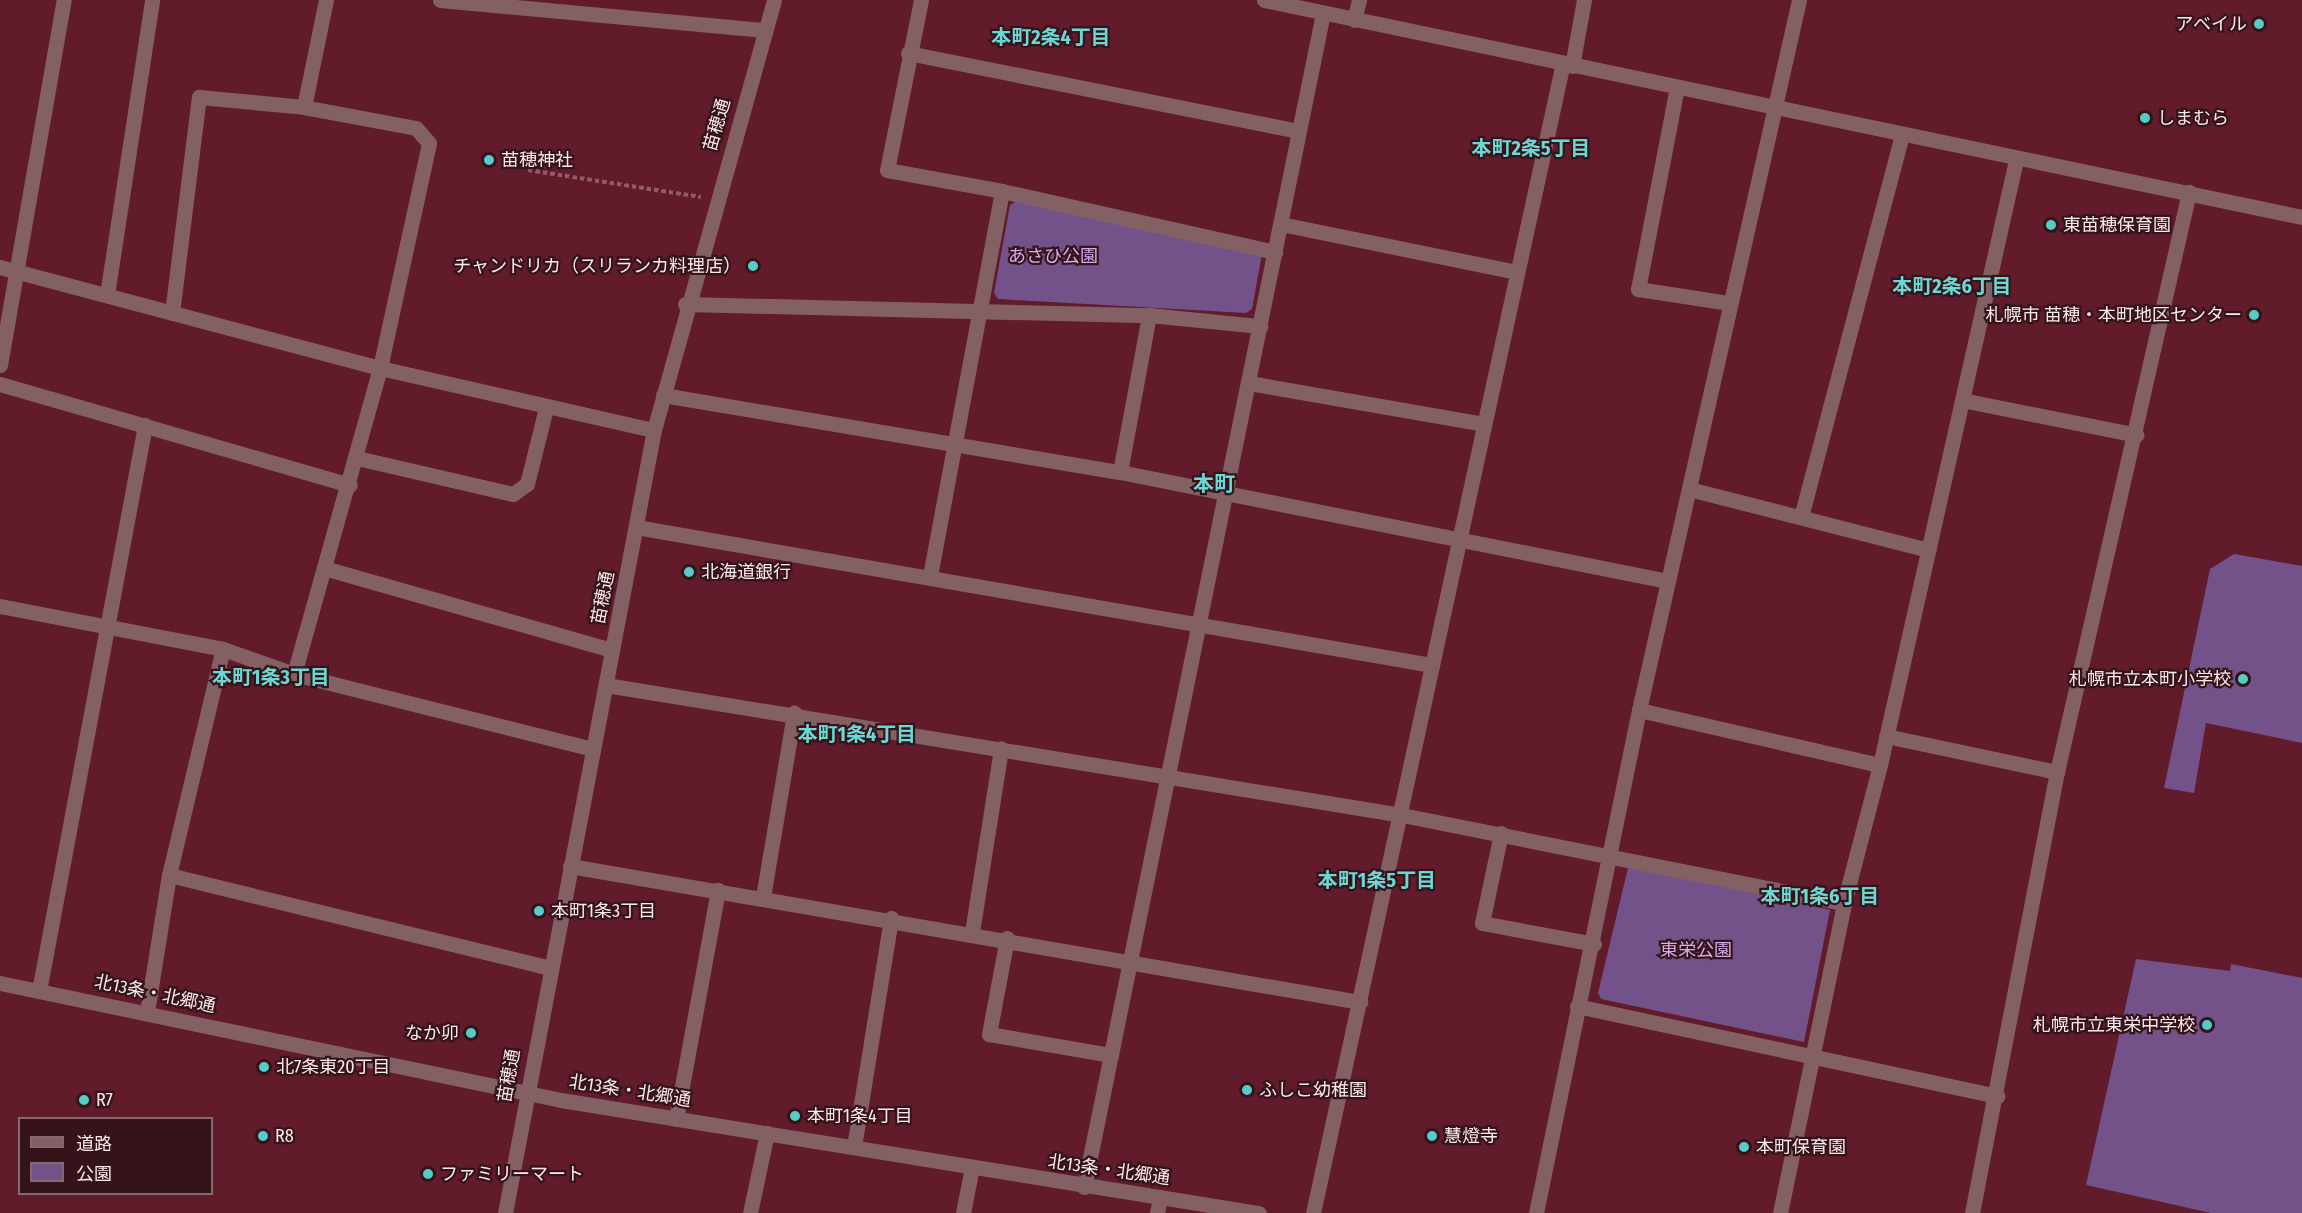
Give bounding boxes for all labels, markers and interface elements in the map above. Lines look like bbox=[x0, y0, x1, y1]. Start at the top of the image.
place label: アベイル bbox=[2175, 13, 2247, 35]
marker: アベイル bbox=[2252, 17, 2266, 31]
district label: 本町2条4丁目 bbox=[991, 25, 1111, 49]
street label: 苗穂通 bbox=[699, 96, 735, 154]
place label: しまむら bbox=[2157, 107, 2229, 129]
marker: しまむら bbox=[2138, 111, 2152, 125]
district label: 本町2条5丁目 bbox=[1471, 136, 1591, 160]
place label: 苗穂神社 bbox=[501, 149, 573, 171]
marker: 苗穂神社 bbox=[482, 153, 496, 167]
place label: 東苗穂保育園 bbox=[2063, 214, 2171, 236]
marker: 東苗穂保育園 bbox=[2044, 218, 2058, 232]
park label: あさひ公園 bbox=[1008, 245, 1098, 267]
place label: チャンドリカ（スリランカ料理店） bbox=[453, 255, 741, 277]
marker: チャンドリカ（スリランカ料理店） bbox=[746, 259, 760, 273]
district label: 本町2条6丁目 bbox=[1892, 274, 2012, 298]
place label: 札幌市 苗穂・本町地区センター bbox=[1986, 304, 2242, 326]
marker: 札幌市 苗穂・本町地区センター bbox=[2247, 308, 2261, 322]
district label: 本町 bbox=[1193, 471, 1235, 497]
place label: 北海道銀行 bbox=[701, 561, 791, 583]
marker: 北海道銀行 bbox=[682, 565, 696, 579]
street label: 苗穂通 bbox=[587, 569, 619, 627]
district label: 本町1条3丁目 bbox=[212, 665, 330, 689]
place label: 札幌市立本町小学校 bbox=[2069, 668, 2231, 690]
marker: 札幌市立本町小学校 bbox=[2236, 672, 2250, 686]
district label: 本町1条4丁目 bbox=[798, 722, 916, 746]
district label: 本町1条5丁目 bbox=[1318, 868, 1436, 892]
district label: 本町1条6丁目 bbox=[1761, 884, 1879, 908]
place label: 本町1条3丁目 bbox=[551, 900, 656, 922]
marker: 本町1条3丁目 bbox=[532, 904, 546, 918]
park label: 東栄公園 bbox=[1660, 939, 1732, 961]
street label: 北13条・北郷通 bbox=[93, 971, 217, 1017]
place label: 札幌市立東栄中学校 bbox=[2033, 1014, 2195, 1036]
marker: 札幌市立東栄中学校 bbox=[2200, 1018, 2214, 1032]
place label: なか卯 bbox=[405, 1022, 459, 1044]
marker: なか卯 bbox=[464, 1026, 478, 1040]
street label: 苗穂通 bbox=[494, 1048, 524, 1104]
place label: 北7条東20丁目 bbox=[276, 1056, 391, 1078]
marker: 北7条東20丁目 bbox=[257, 1060, 271, 1074]
street label: 北13条・北郷通 bbox=[567, 1071, 693, 1111]
place label: ふしこ幼稚園 bbox=[1259, 1079, 1367, 1101]
marker: ふしこ幼稚園 bbox=[1240, 1083, 1254, 1097]
place label: R7 bbox=[96, 1089, 113, 1111]
marker: R7 bbox=[77, 1093, 91, 1107]
place label: 本町1条4丁目 bbox=[807, 1105, 913, 1127]
marker: 本町1条4丁目 bbox=[788, 1109, 802, 1123]
legend bbox=[18, 1117, 213, 1195]
place label: R8 bbox=[275, 1125, 294, 1147]
place label: 慧燈寺 bbox=[1444, 1125, 1498, 1147]
marker: R8 bbox=[256, 1129, 270, 1143]
marker: 慧燈寺 bbox=[1425, 1129, 1439, 1143]
text: 道路 bbox=[76, 1133, 112, 1155]
place label: 本町保育園 bbox=[1756, 1136, 1846, 1158]
marker: 本町保育園 bbox=[1737, 1140, 1751, 1154]
street label: 北13条・北郷通 bbox=[1047, 1151, 1171, 1189]
text: 公園 bbox=[76, 1163, 112, 1185]
place label: ファミリーマート bbox=[440, 1163, 584, 1185]
marker: ファミリーマート bbox=[421, 1167, 435, 1181]

